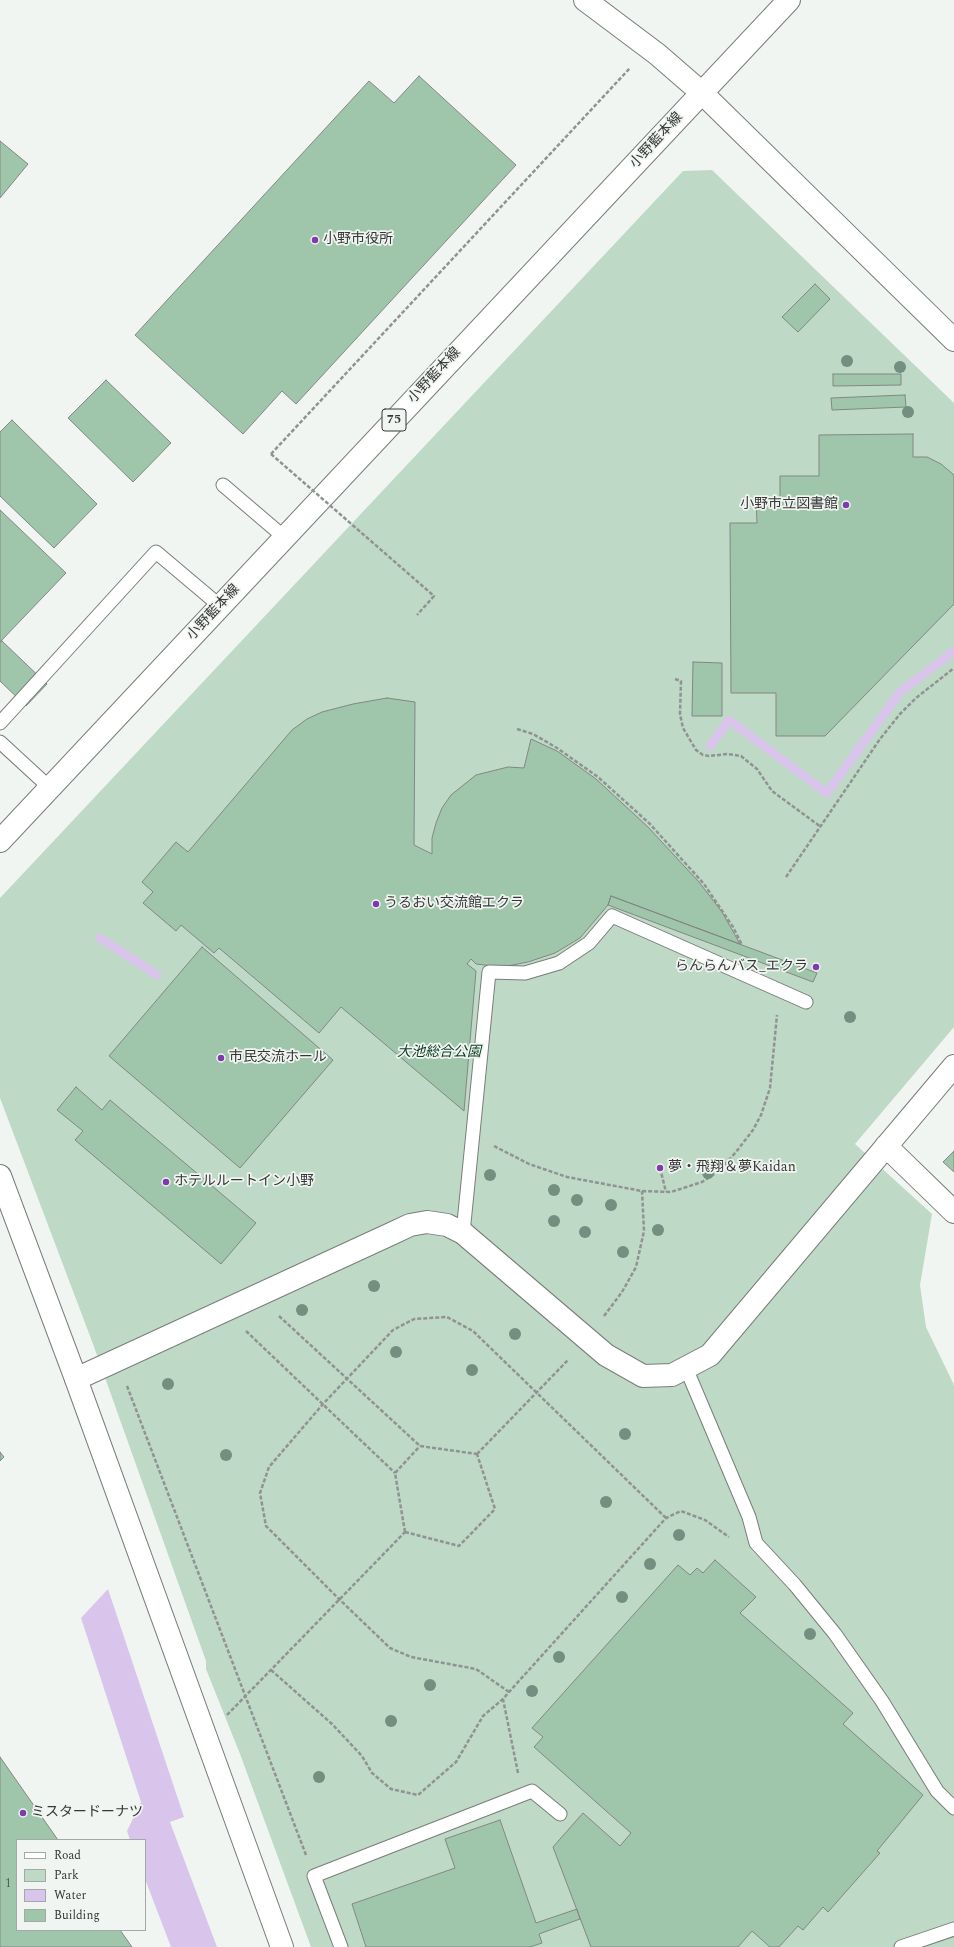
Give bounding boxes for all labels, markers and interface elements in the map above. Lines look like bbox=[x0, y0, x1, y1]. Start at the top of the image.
street label: 小野藍本線 bbox=[627, 110, 687, 172]
place label: 小野市役所 bbox=[323, 232, 393, 248]
marker: 小野市役所 bbox=[310, 235, 320, 245]
street label: 小野藍本線 bbox=[405, 345, 465, 407]
road number: 75 bbox=[382, 409, 406, 431]
place label: 小野市立図書館 bbox=[740, 497, 838, 513]
marker: 小野市立図書館 bbox=[841, 500, 851, 510]
street label: 小野藍本線 bbox=[184, 582, 244, 644]
place label: うるおい交流館エクラ bbox=[384, 896, 524, 912]
marker: うるおい交流館エクラ bbox=[371, 899, 381, 909]
place label: らんらんバス_エクラ bbox=[675, 959, 808, 975]
marker: らんらんバス_エクラ bbox=[811, 962, 821, 972]
park label: 大池総合公園 bbox=[397, 1045, 481, 1061]
place label: 市民交流ホール bbox=[229, 1050, 327, 1066]
marker: 市民交流ホール bbox=[216, 1053, 226, 1063]
place label: 夢・飛翔＆夢Kaidan bbox=[668, 1160, 796, 1176]
marker: 夢・飛翔＆夢Kaidan bbox=[655, 1163, 665, 1173]
place label: ホテルルートイン小野 bbox=[174, 1174, 314, 1190]
marker: ホテルルートイン小野 bbox=[161, 1177, 171, 1187]
place label: ミスタードーナツ bbox=[31, 1805, 143, 1821]
marker: ミスタードーナツ bbox=[18, 1808, 28, 1818]
legend bbox=[16, 1839, 146, 1931]
text: Road bbox=[54, 1846, 81, 1865]
text: Park bbox=[54, 1866, 79, 1885]
house number: 1 bbox=[5, 1878, 11, 1892]
text: Water bbox=[54, 1886, 86, 1905]
text: Building bbox=[54, 1906, 100, 1925]

